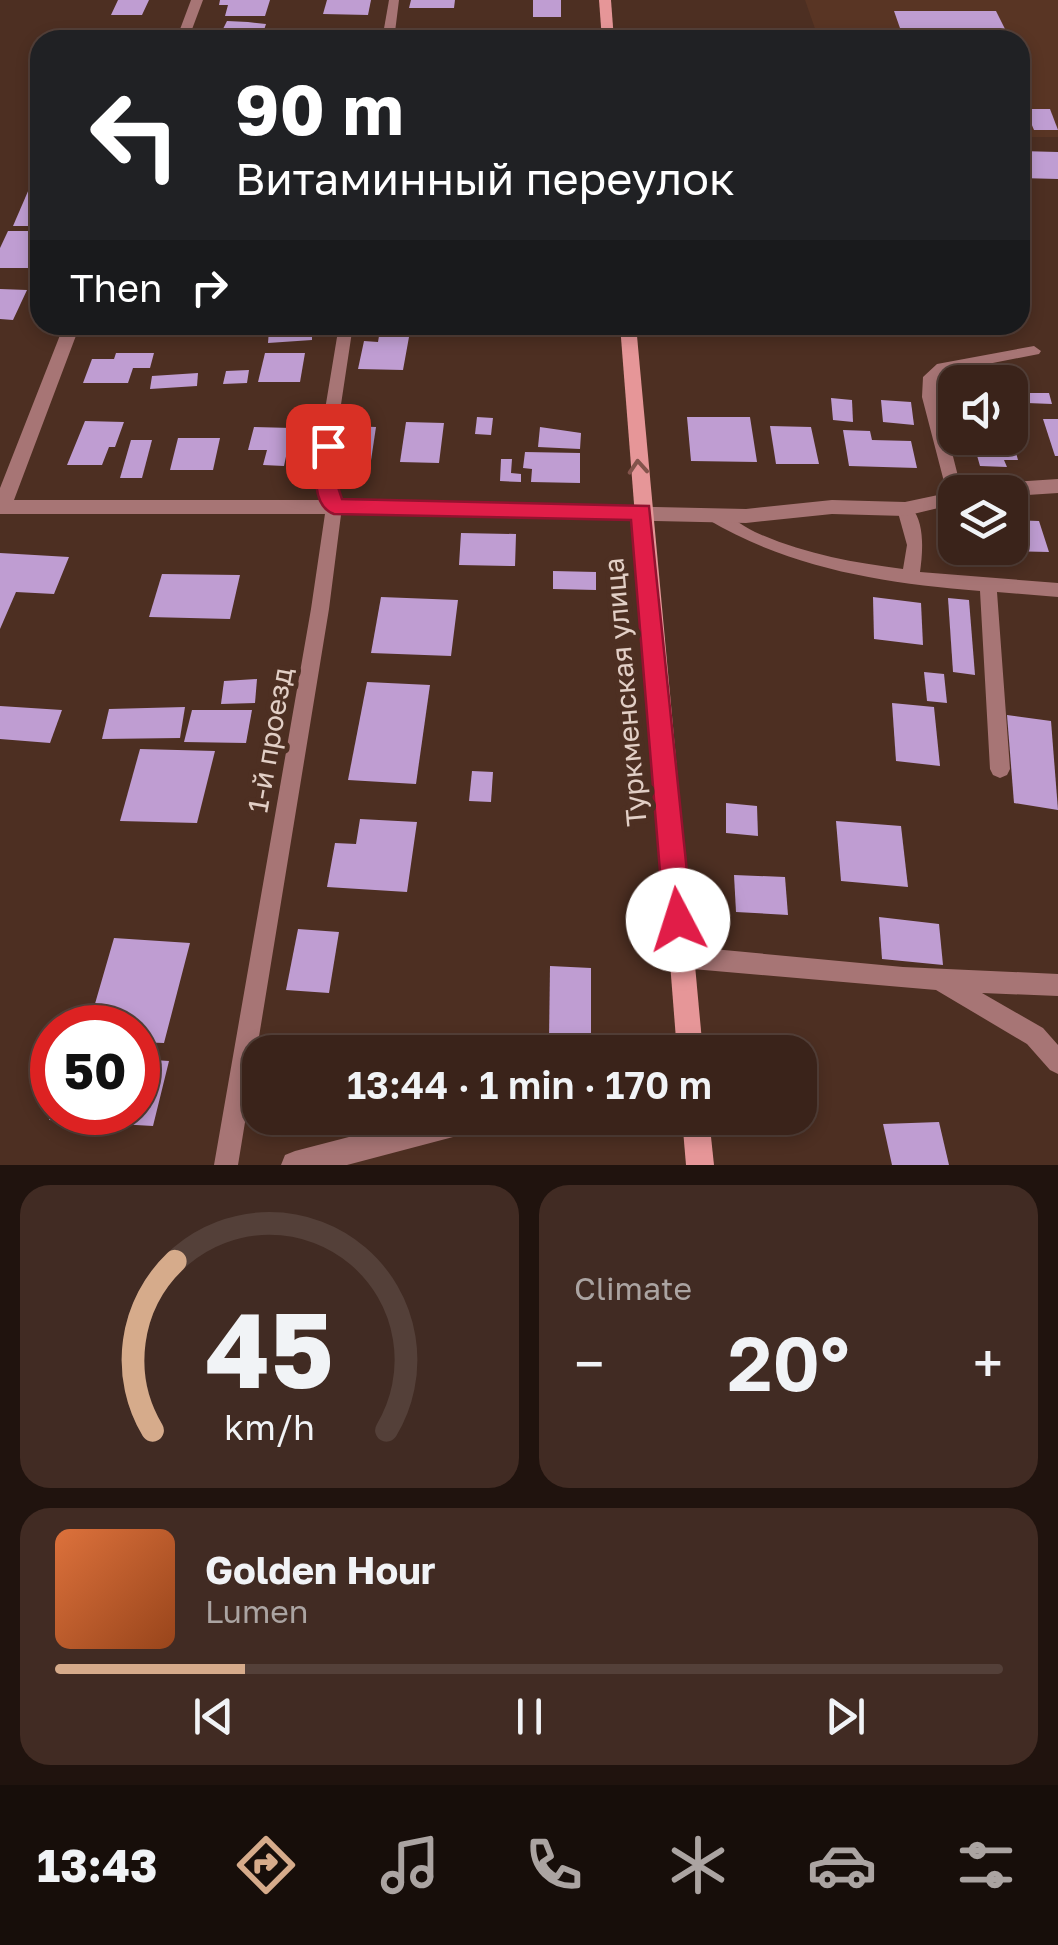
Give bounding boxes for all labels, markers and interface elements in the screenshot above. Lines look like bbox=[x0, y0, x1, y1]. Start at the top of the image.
text: 90 m bbox=[235, 66, 404, 150]
icon: left bbox=[70, 70, 200, 200]
text: Витаминный переулок bbox=[235, 151, 735, 205]
icon: right bbox=[182, 260, 237, 315]
text: Then bbox=[70, 265, 162, 310]
map controls bbox=[938, 365, 1028, 565]
button: sound bbox=[938, 365, 1028, 455]
pin bbox=[286, 404, 371, 489]
icon: arrive bbox=[301, 419, 356, 474]
one-way arrow bbox=[628, 459, 650, 475]
button: layers bbox=[938, 475, 1028, 565]
street label: Туркменская улица bbox=[596, 556, 653, 828]
street label: 1-й проезд bbox=[240, 665, 299, 815]
position arrow bbox=[626, 868, 730, 972]
speed limit sign: 50 bbox=[30, 1005, 160, 1135]
text: 13:44 · 1 min · 170 m bbox=[347, 1062, 712, 1107]
text: Climate bbox=[574, 1269, 692, 1307]
text: 45 bbox=[205, 1286, 334, 1411]
text: 20° bbox=[727, 1317, 850, 1408]
text: − bbox=[574, 1330, 604, 1396]
text: + bbox=[973, 1330, 1003, 1396]
text: km/h bbox=[224, 1405, 315, 1448]
text: Golden Hour bbox=[205, 1547, 436, 1592]
text: Lumen bbox=[205, 1592, 309, 1630]
icon: previous bbox=[186, 1689, 241, 1744]
icon: pause bbox=[502, 1689, 557, 1744]
icon: next bbox=[818, 1689, 873, 1744]
icon: directions bbox=[231, 1830, 301, 1900]
icon: music bbox=[375, 1830, 445, 1900]
icon: phone bbox=[519, 1830, 589, 1900]
icon: climate bbox=[663, 1830, 733, 1900]
icon: car bbox=[807, 1830, 877, 1900]
icon: filters bbox=[951, 1830, 1021, 1900]
text: 13:43 bbox=[37, 1838, 158, 1892]

